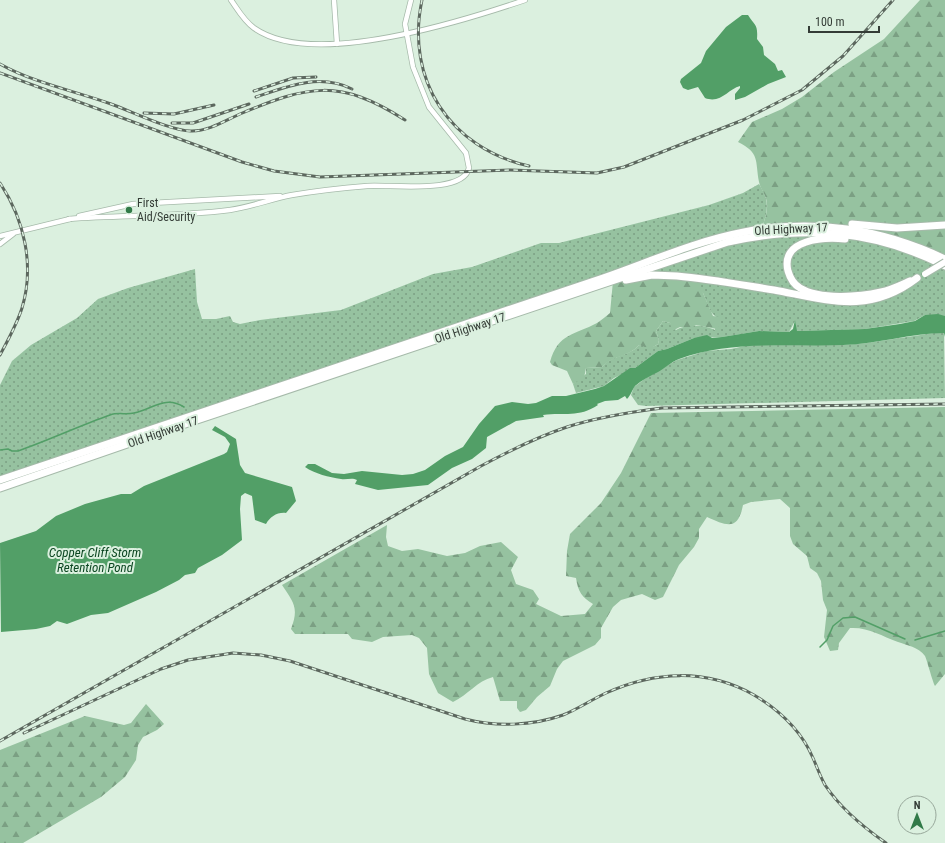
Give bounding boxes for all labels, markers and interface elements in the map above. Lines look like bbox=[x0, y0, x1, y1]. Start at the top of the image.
scale bar bbox=[809, 8, 879, 34]
text: 100 m bbox=[815, 15, 845, 29]
place label: First Aid/Security bbox=[137, 196, 195, 224]
marker: First Aid/Security bbox=[124, 205, 134, 215]
street label: Old Highway 17 bbox=[754, 220, 828, 238]
street label: Old Highway 17 bbox=[433, 310, 507, 346]
street label: Old Highway 17 bbox=[126, 413, 200, 451]
water label: Copper Cliff Storm Retention Pond bbox=[49, 545, 141, 575]
north arrow bbox=[897, 795, 937, 835]
text: N bbox=[914, 799, 921, 812]

